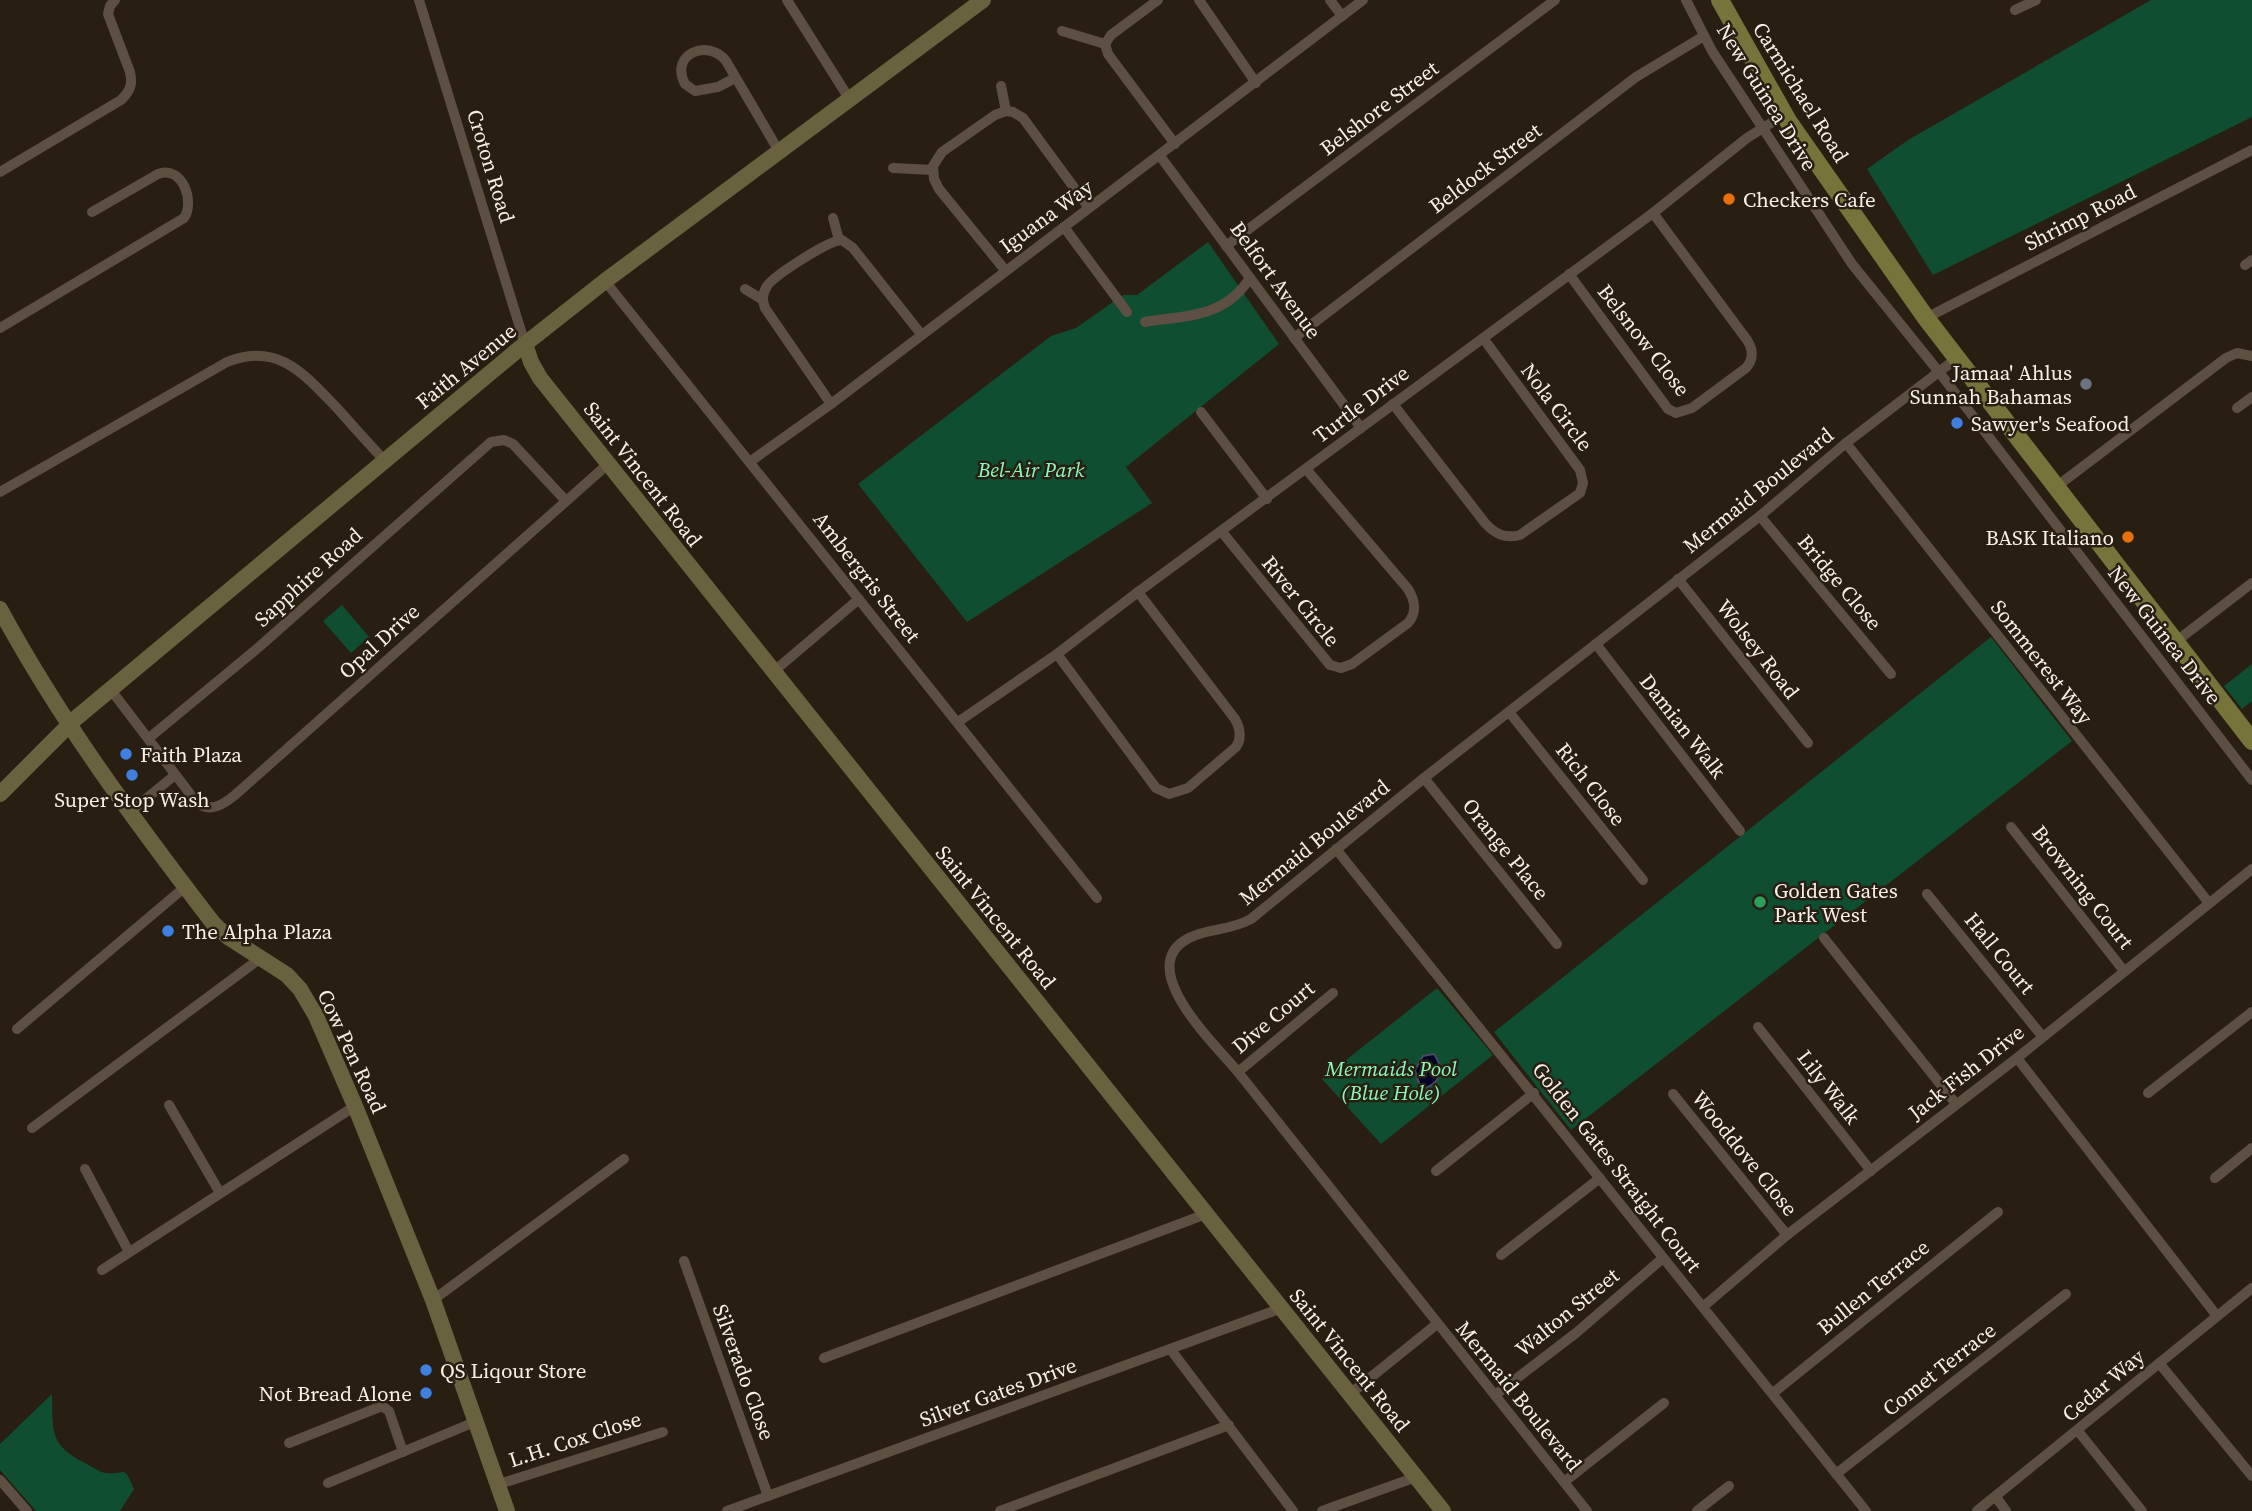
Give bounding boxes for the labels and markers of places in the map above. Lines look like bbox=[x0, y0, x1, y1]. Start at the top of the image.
place label: Checkers Cafe bbox=[1743, 185, 1876, 214]
marker: Checkers Cafe bbox=[1721, 191, 1737, 207]
place label: Jamaa' Ahlus Sunnah Bahamas bbox=[1910, 358, 2072, 411]
marker: Jamaa' Ahlus Sunnah Bahamas bbox=[2078, 376, 2094, 392]
place label: Sawyer's Seafood bbox=[1971, 409, 2129, 438]
marker: Sawyer's Seafood bbox=[1949, 415, 1965, 431]
place label: BASK Italiano bbox=[1986, 523, 2114, 552]
marker: BASK Italiano bbox=[2120, 529, 2136, 545]
place label: Faith Plaza bbox=[140, 740, 242, 769]
marker: Faith Plaza bbox=[118, 746, 134, 762]
marker: Super Stop Wash bbox=[124, 767, 140, 783]
place label: Super Stop Wash bbox=[54, 785, 210, 814]
place label: Golden Gates Park West bbox=[1774, 876, 1898, 929]
marker: Golden Gates Park West bbox=[1752, 894, 1768, 910]
place label: The Alpha Plaza bbox=[182, 917, 333, 946]
marker: The Alpha Plaza bbox=[160, 923, 176, 939]
place label: QS Liqour Store bbox=[440, 1356, 587, 1385]
marker: QS Liqour Store bbox=[418, 1362, 434, 1378]
place label: Not Bread Alone bbox=[259, 1379, 412, 1408]
marker: Not Bread Alone bbox=[418, 1385, 434, 1401]

